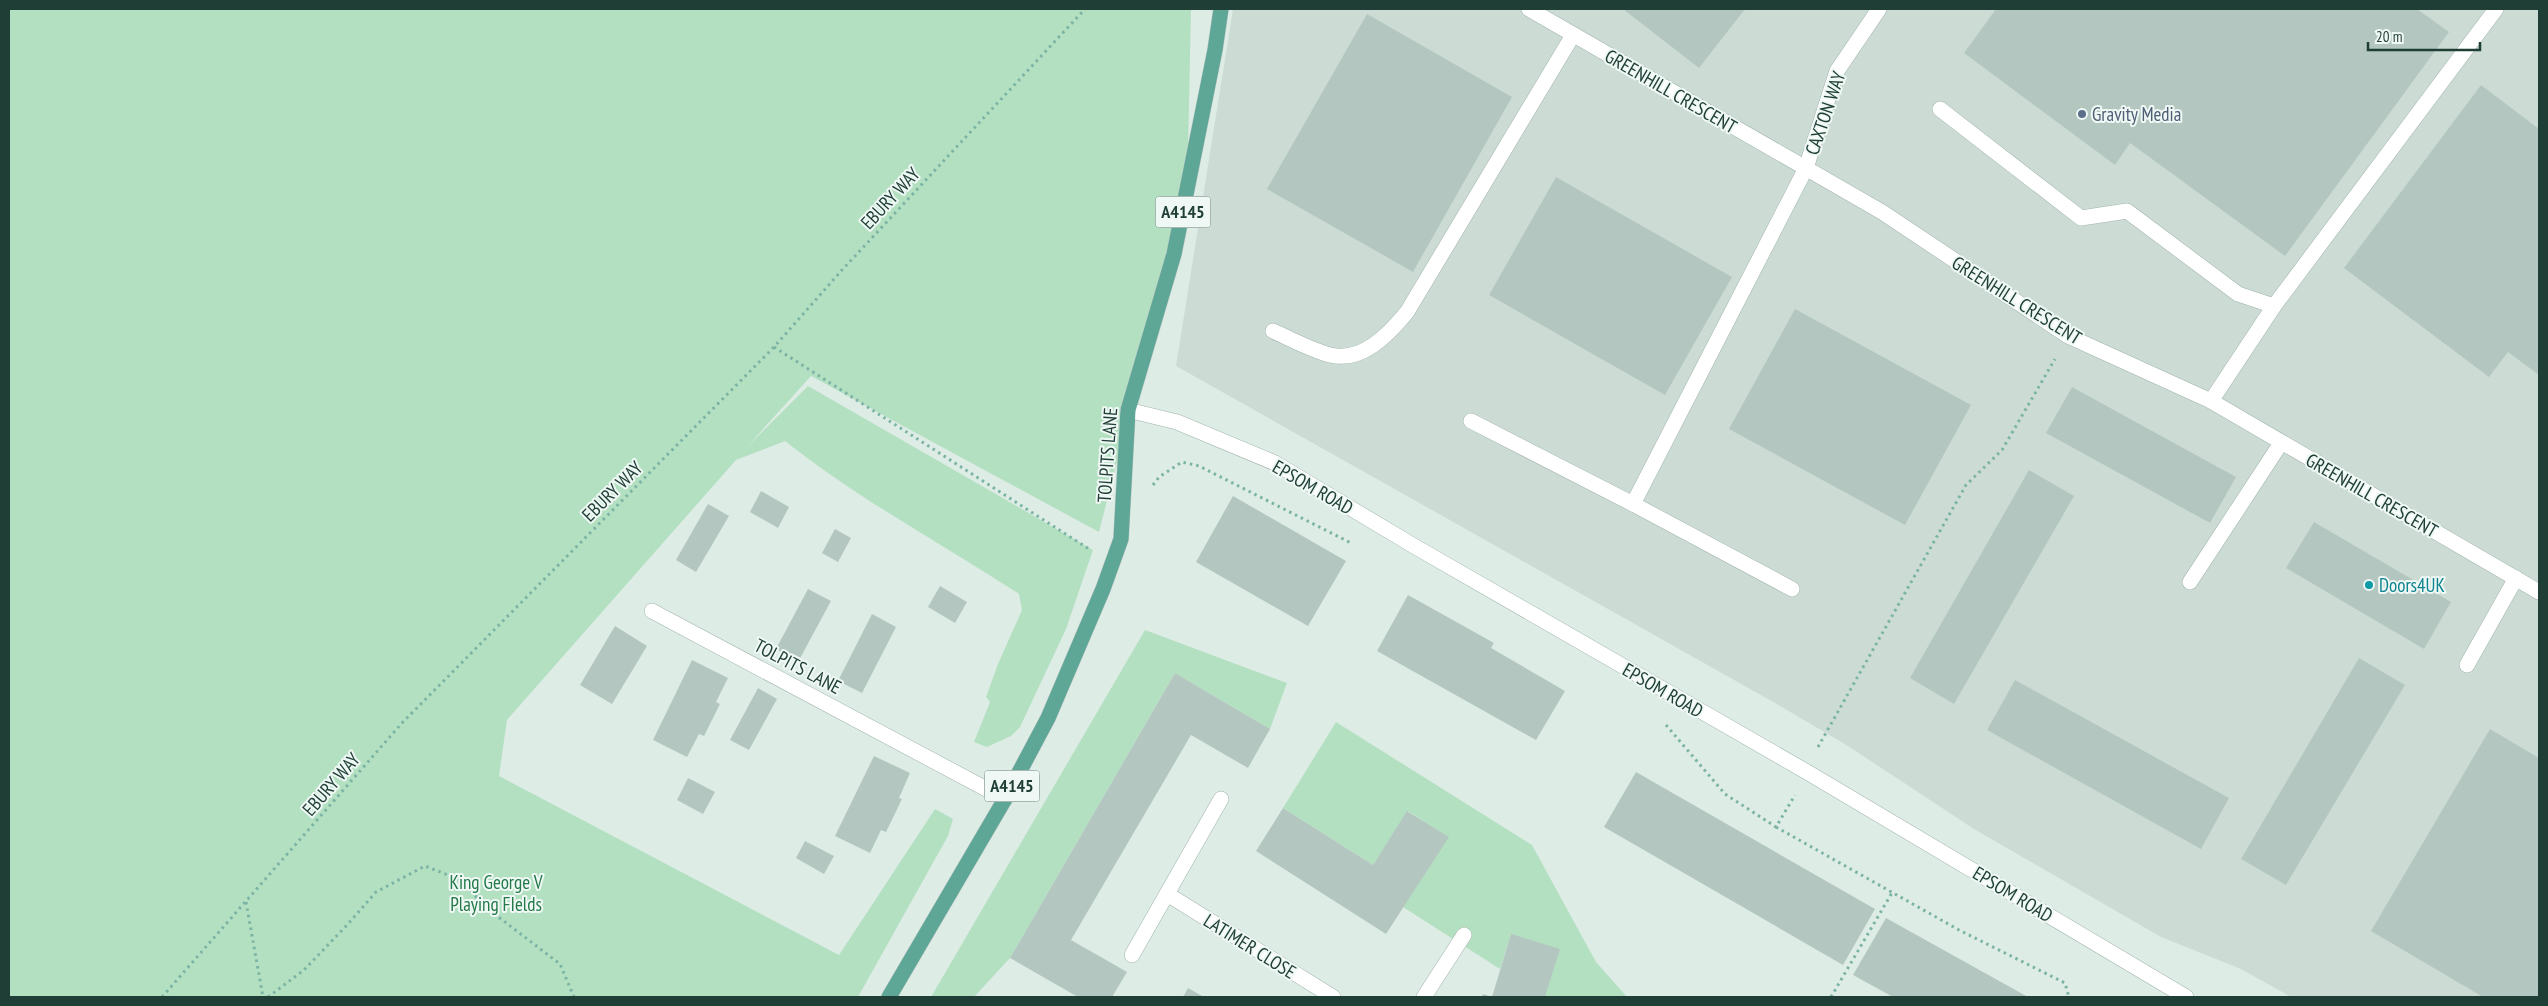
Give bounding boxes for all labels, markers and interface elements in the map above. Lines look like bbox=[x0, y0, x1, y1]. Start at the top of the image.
scale bar bbox=[2368, 20, 2480, 52]
text: 20 m bbox=[2376, 27, 2402, 46]
street label: GREENHILL CRESCENT bbox=[1601, 44, 1742, 139]
street label: CAXTON WAY bbox=[1800, 68, 1851, 158]
place label: Gravity Media bbox=[2092, 102, 2181, 126]
marker: Gravity Media bbox=[2076, 108, 2088, 120]
street label: EBURY WAY bbox=[855, 162, 925, 234]
road number: A4145 bbox=[1156, 196, 1210, 228]
street label: GREENHILL CRESCENT bbox=[1948, 250, 2087, 350]
street label: TOLPITS LANE bbox=[1092, 407, 1122, 503]
street label: GREENHILL CRESCENT bbox=[2302, 448, 2443, 543]
street label: EPSOM ROAD bbox=[1268, 454, 1358, 520]
street label: EBURY WAY bbox=[577, 455, 648, 526]
place label: Doors4UK bbox=[2379, 573, 2445, 597]
marker: Doors4UK bbox=[2363, 579, 2375, 591]
street label: TOLPITS LANE bbox=[750, 633, 846, 699]
street label: EPSOM ROAD bbox=[1618, 657, 1708, 723]
street label: EBURY WAY bbox=[297, 747, 365, 821]
road number: A4145 bbox=[984, 770, 1040, 801]
street label: EPSOM ROAD bbox=[1969, 861, 2057, 927]
park label: King George V Playing FIelds bbox=[450, 870, 543, 916]
street label: LATIMER CLOSE bbox=[1199, 908, 1301, 984]

